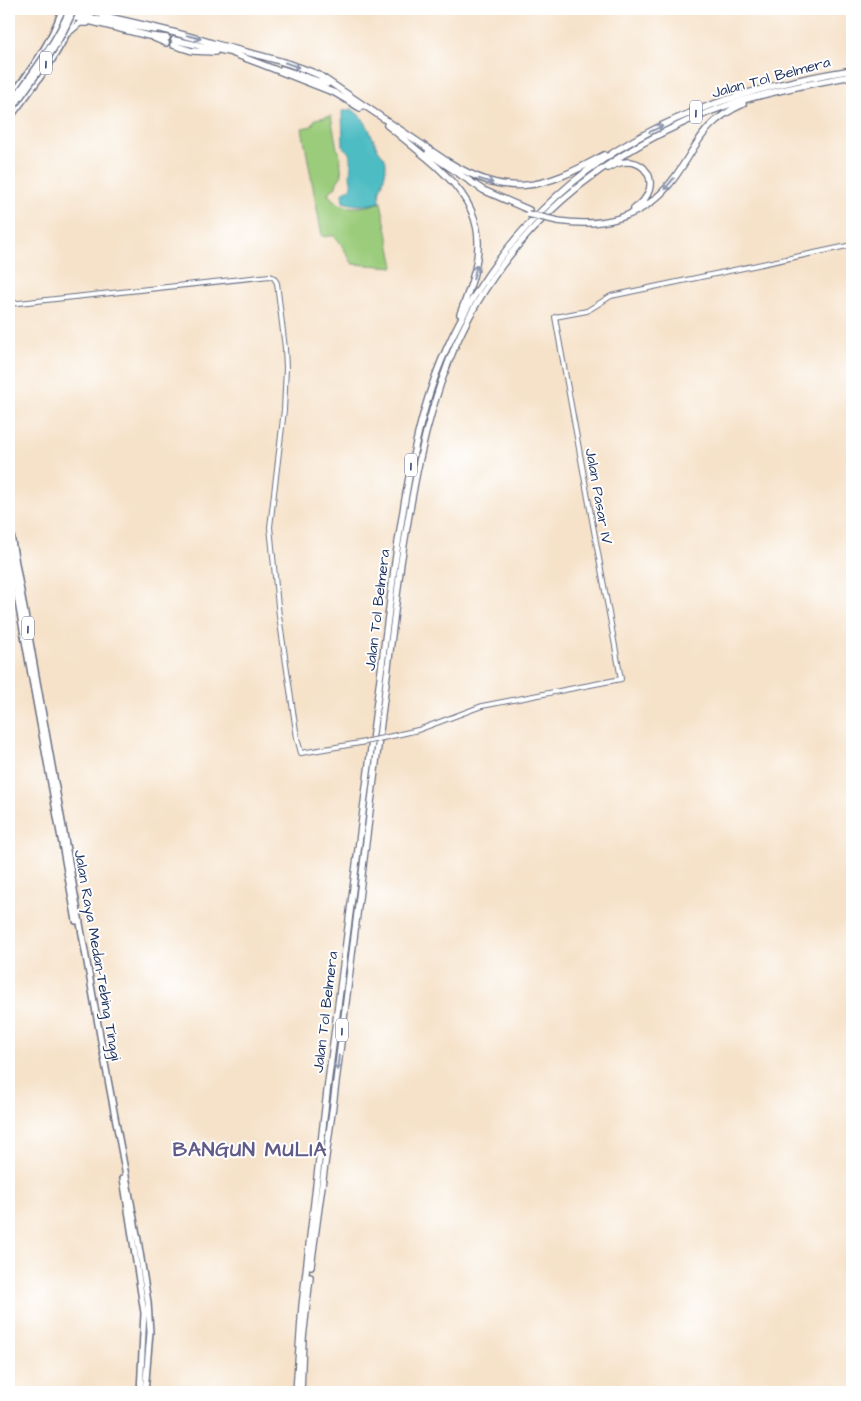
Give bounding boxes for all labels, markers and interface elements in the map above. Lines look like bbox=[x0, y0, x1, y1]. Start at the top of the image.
one-way arrow bbox=[185, 33, 201, 42]
street label: Jalan Tol Belmera bbox=[709, 51, 833, 103]
road number: 1 bbox=[40, 52, 52, 74]
one-way arrow bbox=[284, 61, 300, 70]
road number: 1 bbox=[690, 100, 702, 124]
one-way arrow bbox=[648, 123, 663, 133]
one-way arrow bbox=[477, 176, 493, 186]
one-way arrow bbox=[663, 178, 674, 191]
one-way arrow bbox=[471, 265, 480, 281]
street label: Jalan Pasar IV bbox=[580, 446, 617, 546]
road number: 1 bbox=[405, 454, 417, 476]
street label: Jalan Tol Belmera bbox=[360, 548, 395, 672]
road number: 1 bbox=[22, 616, 34, 640]
street label: Jalan Raya Medan-Tebing Tinggi bbox=[68, 848, 127, 1063]
street label: Jalan Tol Belmera bbox=[308, 950, 343, 1074]
road number: 1 bbox=[336, 1018, 348, 1042]
one-way arrow bbox=[333, 1055, 343, 1071]
district label: BANGUN MULIA bbox=[173, 1136, 327, 1164]

